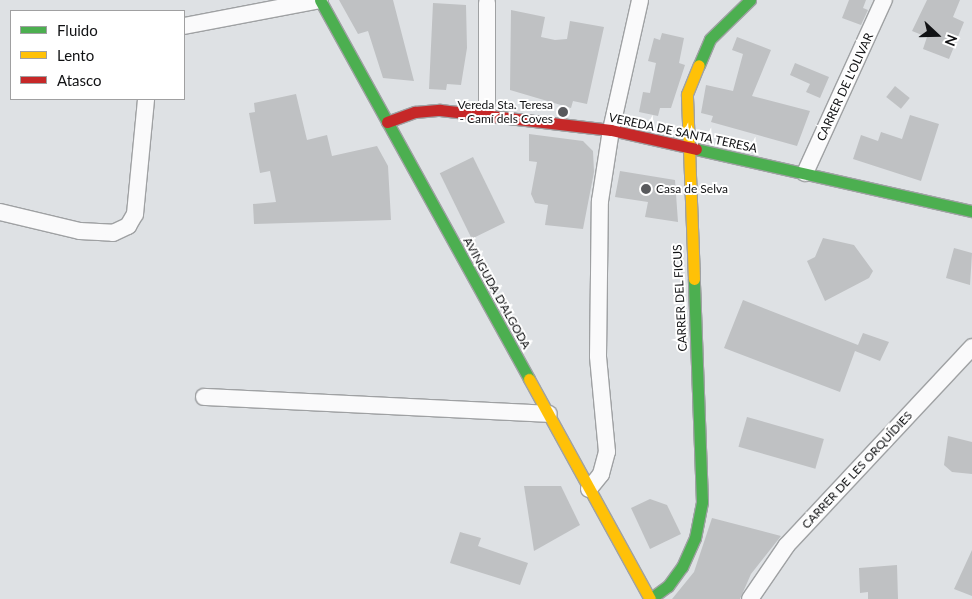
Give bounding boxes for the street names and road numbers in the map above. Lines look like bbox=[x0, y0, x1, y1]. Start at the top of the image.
street label: CARRER DE L'OLIVAR bbox=[814, 31, 876, 143]
street label: VEREDA DE SANTA TERESA bbox=[607, 110, 759, 156]
street label: AVINGUDA D'ALGODA bbox=[460, 234, 534, 352]
street label: CARRER DEL FICUS bbox=[670, 244, 690, 352]
street label: CARRER DE LES ORQUÍDIES bbox=[799, 408, 915, 532]

